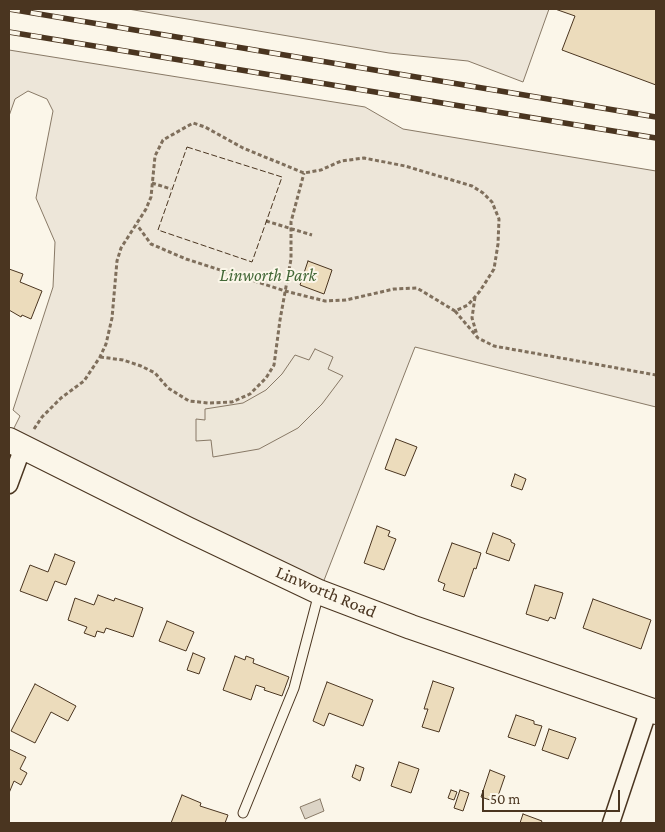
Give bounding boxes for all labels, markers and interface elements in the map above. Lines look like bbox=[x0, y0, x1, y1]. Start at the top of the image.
park label: Linworth Park bbox=[220, 264, 316, 286]
street label: Linworth Road bbox=[272, 561, 380, 623]
scale bar bbox=[485, 780, 622, 812]
text: 50 m bbox=[490, 791, 520, 807]

